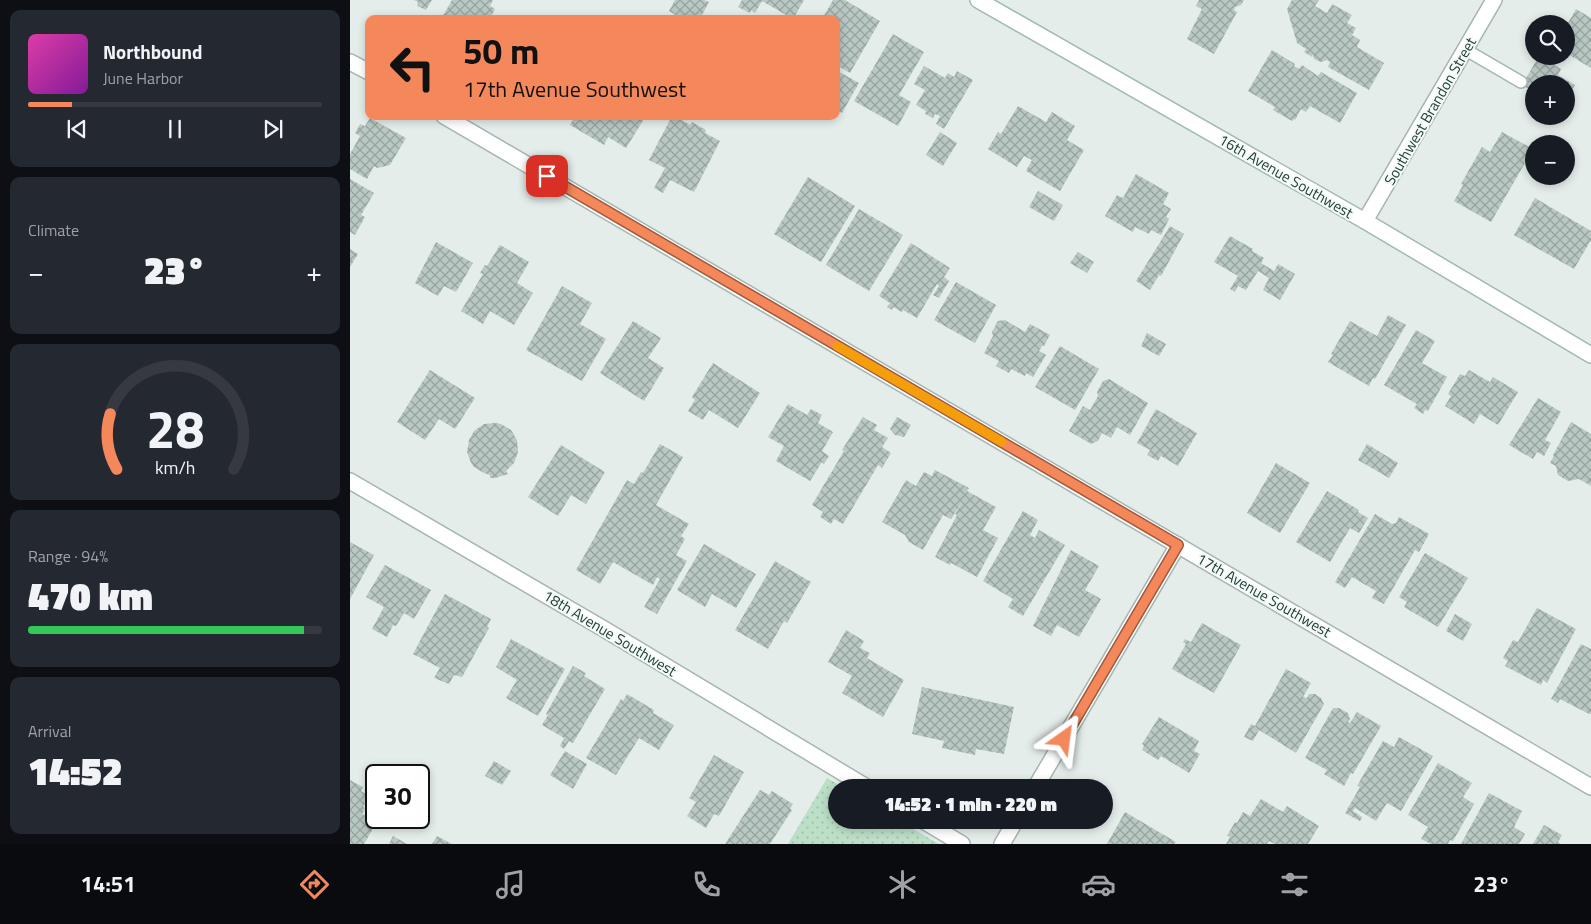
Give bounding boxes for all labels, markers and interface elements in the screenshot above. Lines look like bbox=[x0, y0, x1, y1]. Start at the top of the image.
map controls bbox=[1525, 15, 1575, 185]
button: search bbox=[1525, 15, 1575, 65]
text: 50 m bbox=[463, 24, 539, 78]
street label: Southwest Brandon Street bbox=[1378, 32, 1482, 189]
icon: left bbox=[380, 35, 445, 100]
text: Northbound bbox=[103, 37, 203, 66]
text: June Harbor bbox=[103, 66, 183, 90]
text: 17th Avenue Southwest bbox=[463, 72, 686, 106]
button: + bbox=[1525, 75, 1575, 125]
icon: previous bbox=[63, 115, 91, 143]
icon: pause bbox=[161, 115, 189, 143]
icon: next bbox=[259, 115, 287, 143]
street label: 16th Avenue Southwest bbox=[1214, 128, 1358, 224]
button: − bbox=[1525, 135, 1575, 185]
pin bbox=[526, 155, 568, 197]
icon: arrive bbox=[533, 162, 561, 190]
text: Climate bbox=[28, 218, 79, 242]
text: 23° bbox=[144, 241, 206, 299]
text: − bbox=[28, 250, 44, 293]
text: + bbox=[306, 250, 322, 293]
text: 28 bbox=[146, 389, 204, 468]
text: km/h bbox=[155, 454, 195, 481]
text: Range · 94% bbox=[28, 544, 108, 568]
street label: 17th Avenue Southwest bbox=[1192, 547, 1336, 643]
text: 470 km bbox=[28, 567, 153, 625]
street label: 18th Avenue Southwest bbox=[539, 584, 682, 682]
position arrow bbox=[1037, 712, 1089, 764]
text: Arrival bbox=[28, 719, 71, 743]
text: 14:52 bbox=[28, 742, 123, 800]
speed limit sign: 30 bbox=[365, 764, 430, 829]
text: 14:52 · 1 min · 220 m bbox=[884, 789, 1057, 818]
text: 14:51 bbox=[81, 867, 135, 901]
icon: directions bbox=[297, 867, 332, 902]
icon: music bbox=[493, 867, 528, 902]
icon: phone bbox=[689, 867, 724, 902]
icon: climate bbox=[885, 867, 920, 902]
icon: car bbox=[1081, 867, 1116, 902]
icon: filters bbox=[1277, 867, 1312, 902]
text: 23° bbox=[1473, 867, 1510, 901]

